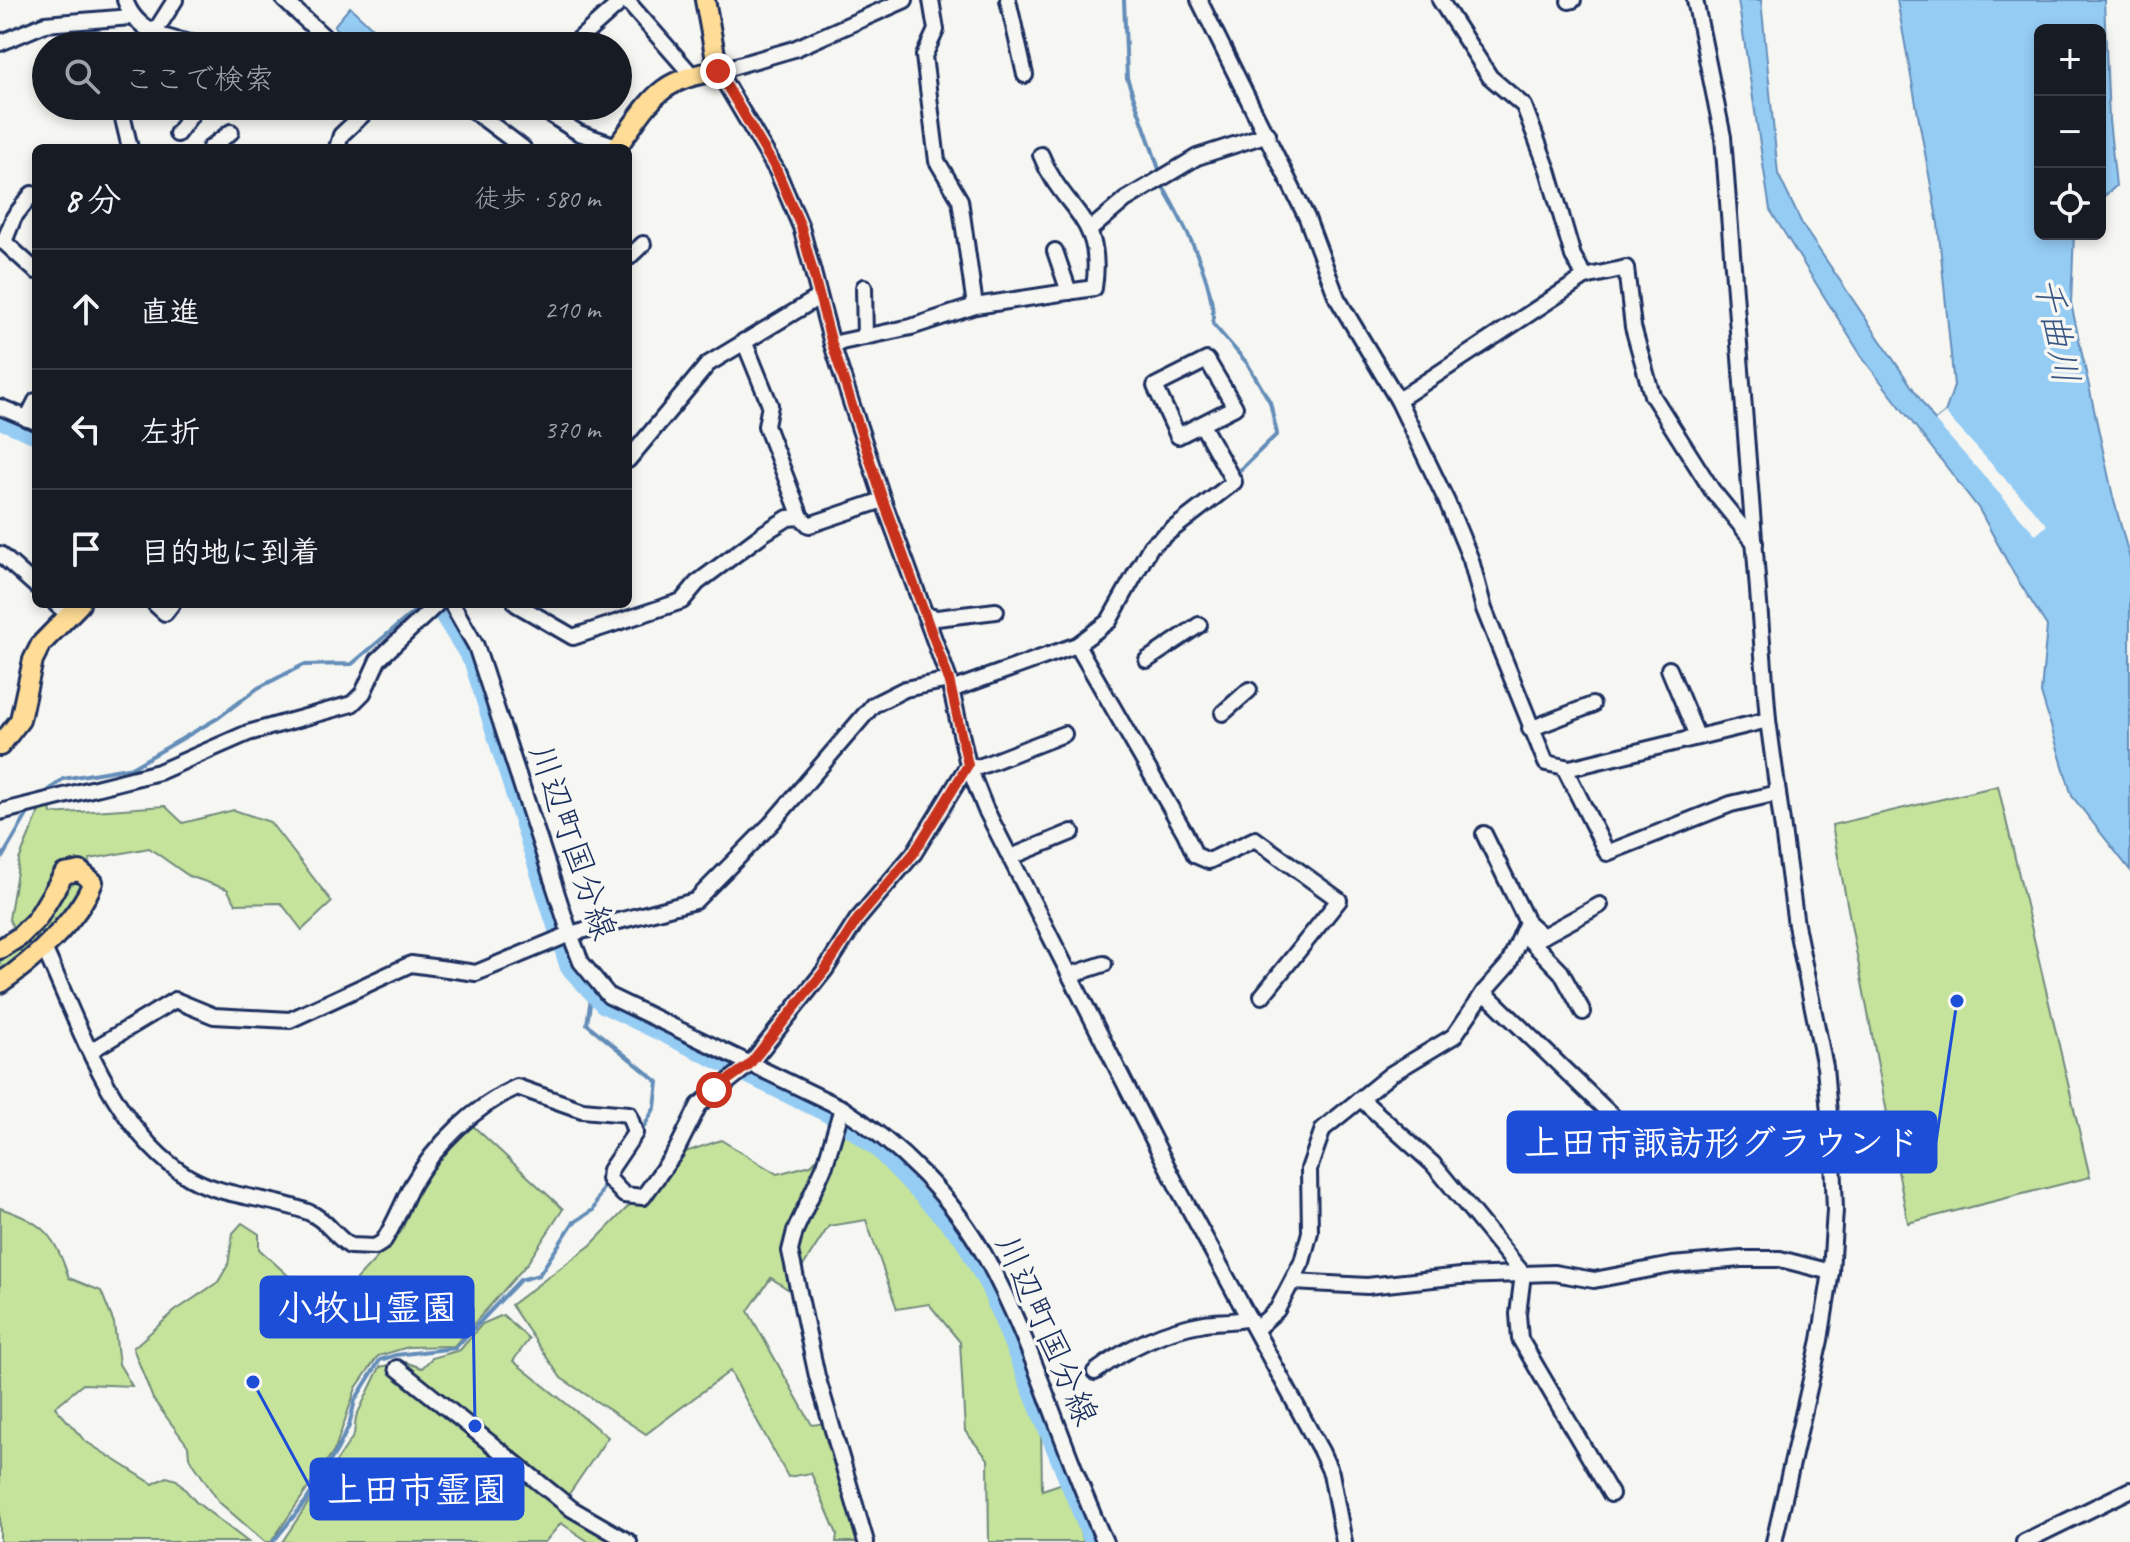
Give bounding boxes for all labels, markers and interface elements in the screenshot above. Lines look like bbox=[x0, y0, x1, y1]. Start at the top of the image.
map controls bbox=[2034, 24, 2106, 240]
button: + bbox=[2034, 24, 2106, 96]
search box bbox=[32, 32, 632, 120]
route end bbox=[700, 53, 736, 89]
icon: search bbox=[60, 54, 104, 98]
text: ここで検索 bbox=[124, 60, 274, 98]
button: − bbox=[2034, 96, 2106, 168]
button: locate bbox=[2034, 168, 2106, 240]
text: 8 分 bbox=[64, 178, 122, 221]
text: 徒歩 · 580 m bbox=[475, 182, 600, 215]
water label: 千曲川 bbox=[2024, 273, 2090, 387]
icon: ahead bbox=[64, 287, 108, 331]
text: 直進 bbox=[140, 293, 200, 331]
text: 210 m bbox=[544, 293, 600, 326]
icon: left bbox=[64, 407, 108, 451]
text: 左折 bbox=[140, 413, 200, 451]
text: 370 m bbox=[544, 413, 600, 446]
icon: arrive bbox=[64, 527, 108, 571]
text: 目的地に到着 bbox=[140, 533, 320, 571]
street label: 川辺町国分線 bbox=[519, 739, 627, 945]
route start bbox=[696, 1072, 732, 1108]
callout: 上田市諏訪形グラウンド bbox=[1508, 1112, 1936, 1172]
text: 上田市諏訪形グラウンド bbox=[1524, 1120, 1920, 1166]
street label: 川辺町国分線 bbox=[986, 1228, 1108, 1432]
callout: 小牧山霊園 bbox=[261, 1277, 473, 1337]
text: 小牧山霊園 bbox=[277, 1285, 457, 1331]
callout: 上田市霊園 bbox=[311, 1459, 523, 1519]
text: 上田市霊園 bbox=[327, 1467, 507, 1513]

